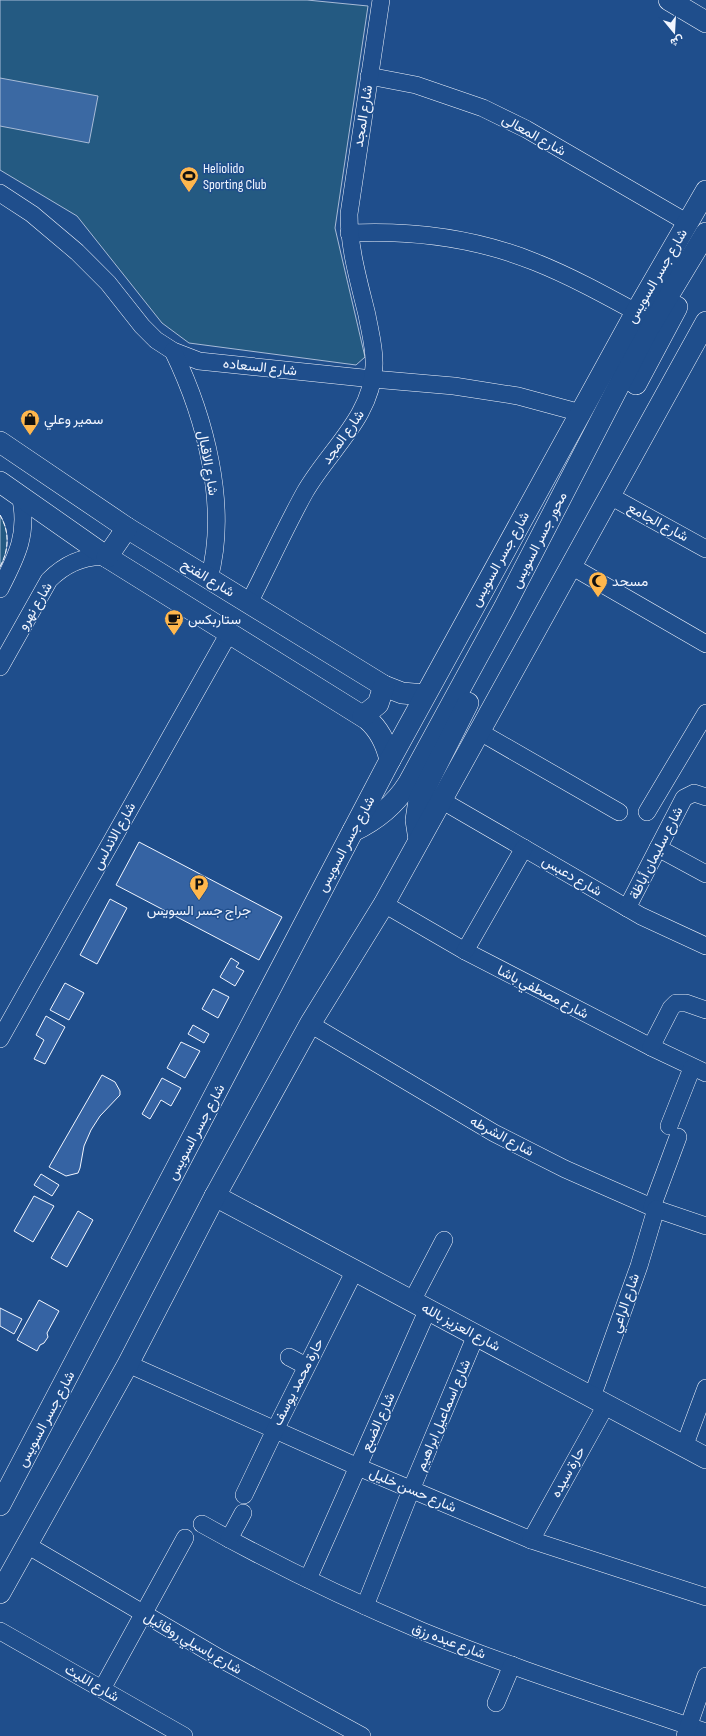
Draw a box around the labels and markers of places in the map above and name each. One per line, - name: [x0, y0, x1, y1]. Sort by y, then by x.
- place label: Heliolido Sporting Club: [203, 160, 267, 193]
- sports icon: Heliolido Sporting Club: [178, 165, 200, 193]
- shop icon: سمير وعلي: [19, 408, 41, 436]
- place label: سمير وعلي: [44, 411, 103, 431]
- mosque icon: مسحد: [587, 570, 609, 598]
- place label: مسحد: [612, 573, 648, 590]
- cafe icon: ستاربكس: [163, 608, 185, 636]
- place label: ستاربكس: [188, 611, 241, 628]
- parking icon: جراج جسر السويس: [188, 873, 210, 901]
- place label: جراج جسر السويس: [147, 902, 251, 921]

